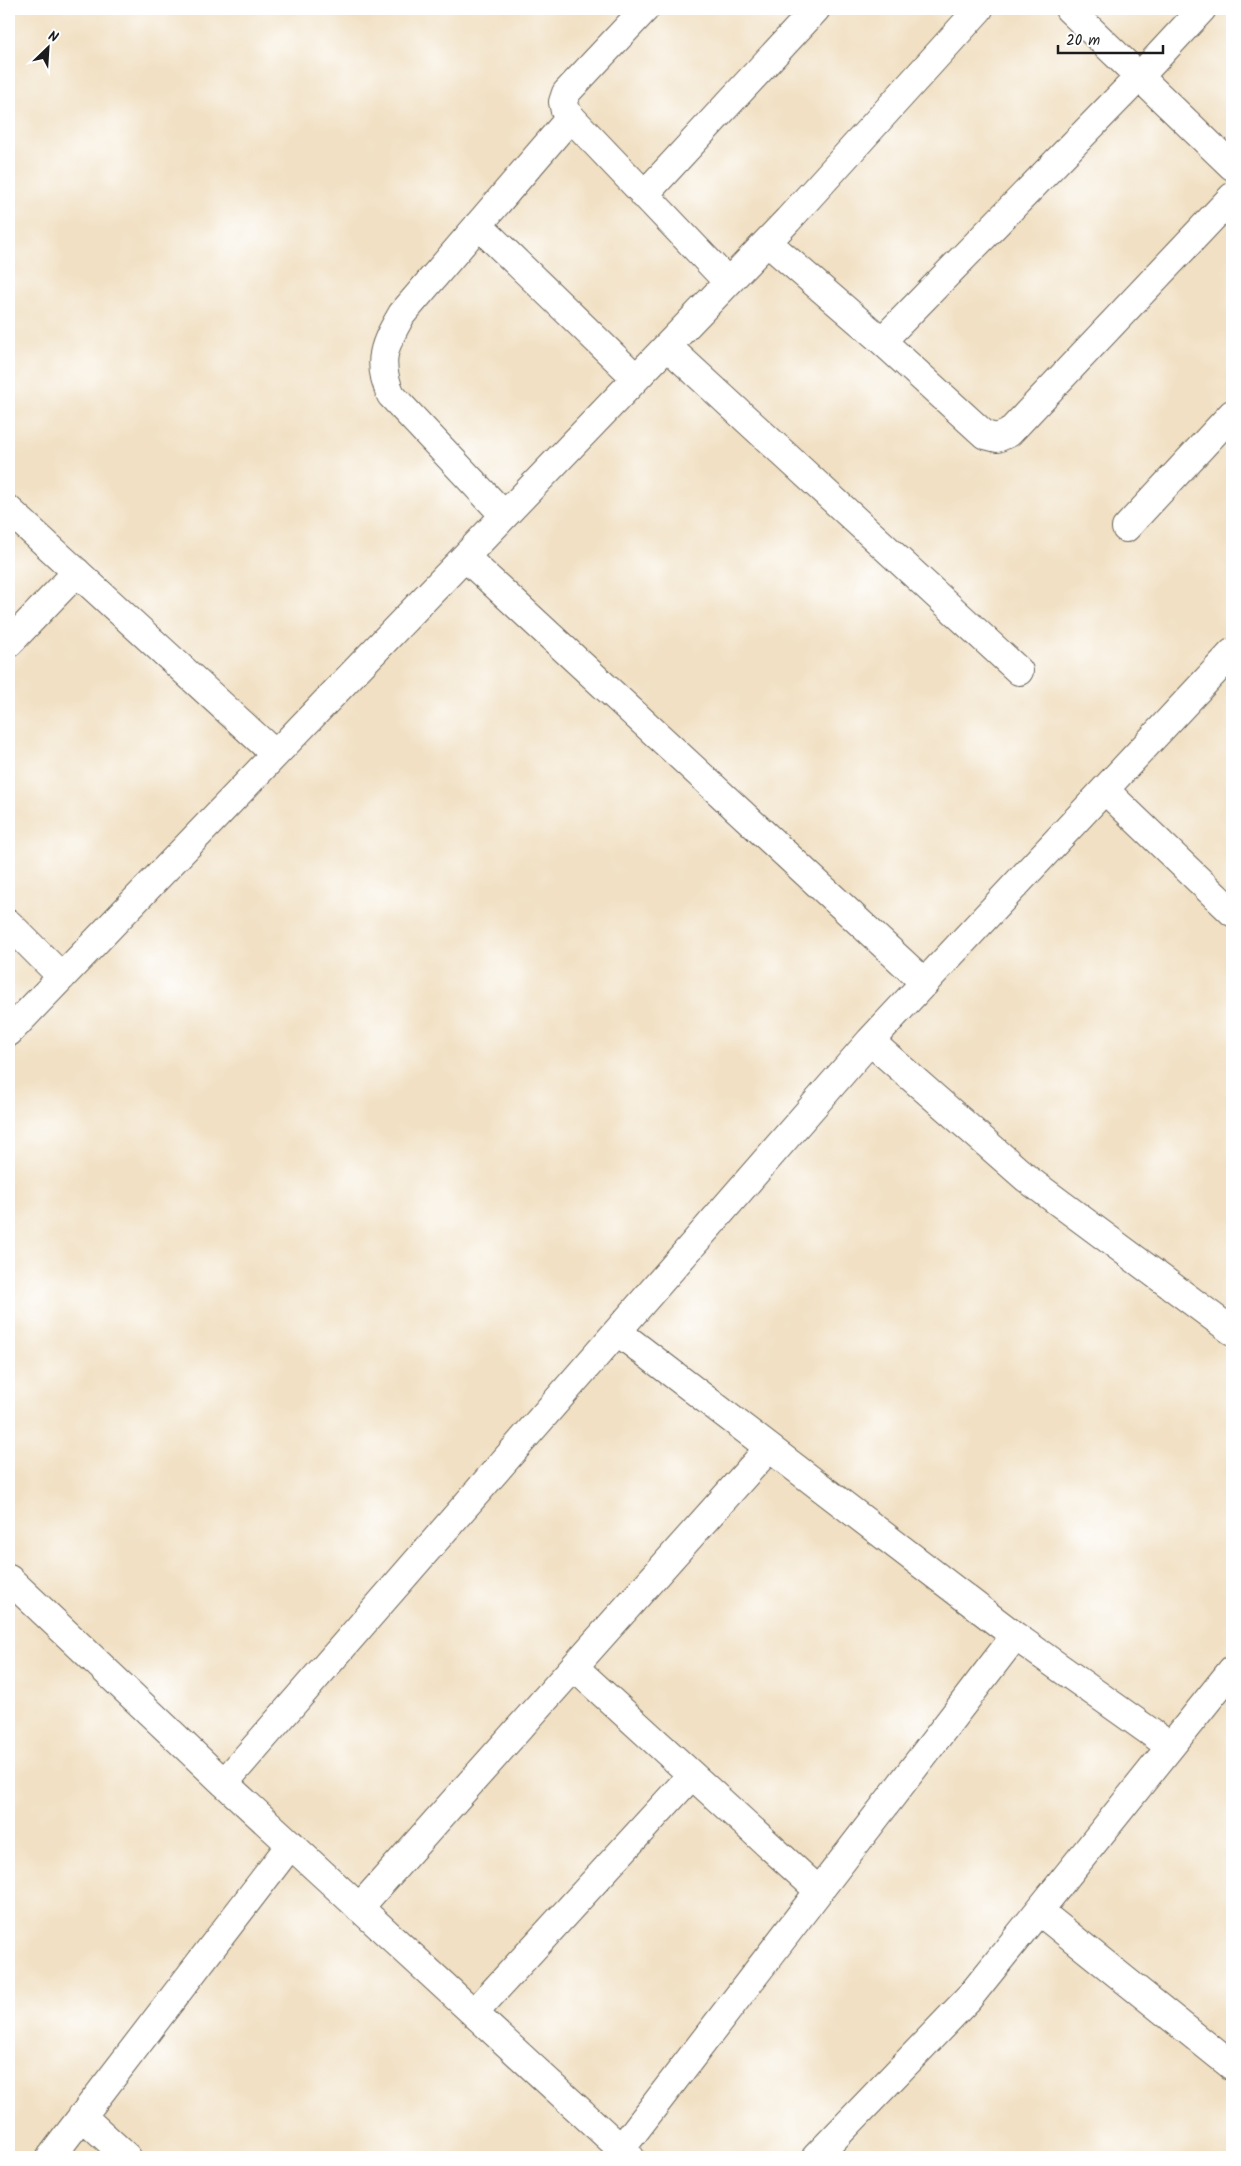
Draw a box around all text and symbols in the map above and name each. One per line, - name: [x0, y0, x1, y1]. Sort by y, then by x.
- north arrow: [22, 22, 72, 72]
- scale bar: [1058, 22, 1164, 54]
- text: N: [44, 25, 62, 49]
- text: 20 m: [1066, 29, 1100, 53]

